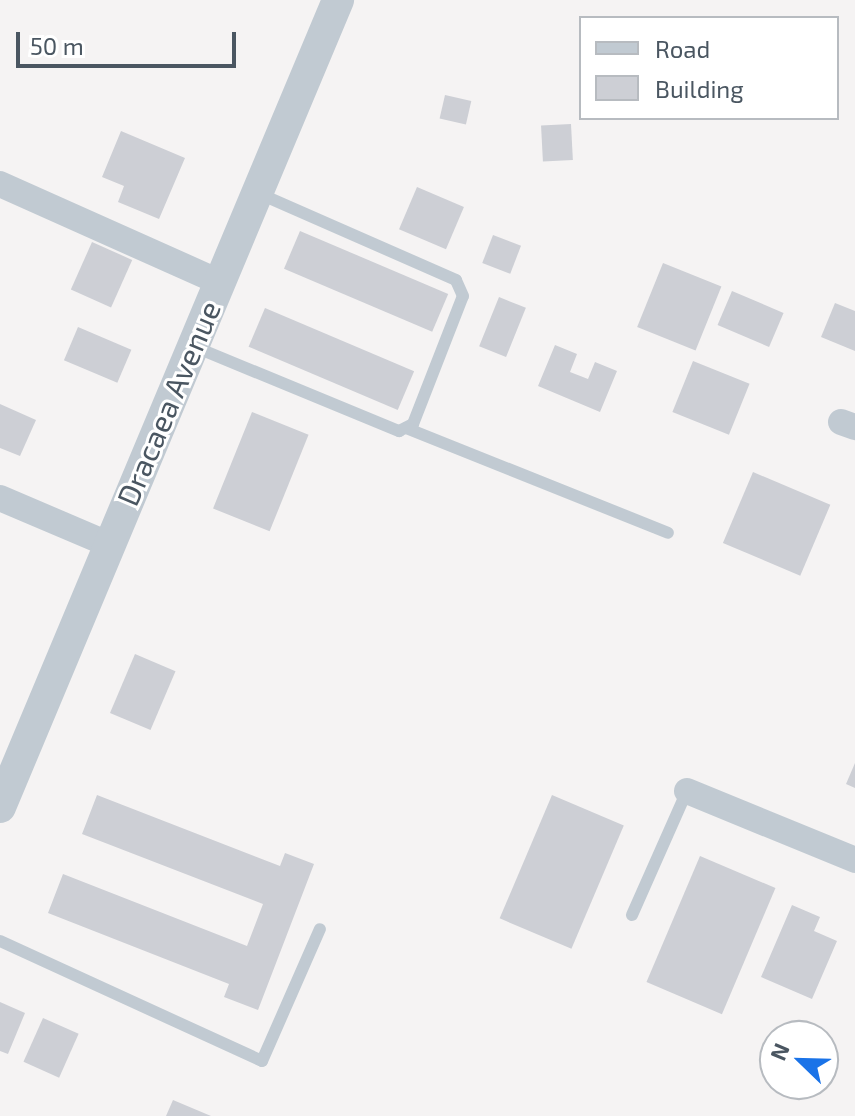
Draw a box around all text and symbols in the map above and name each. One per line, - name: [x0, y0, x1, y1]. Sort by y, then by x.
- scale bar: [20, 16, 240, 66]
- legend: [579, 16, 839, 120]
- text: 50 m: [30, 31, 84, 60]
- text: Road: [655, 34, 710, 63]
- text: Building: [655, 74, 744, 103]
- street label: Dracaea Avenue: [109, 295, 227, 511]
- north arrow: [759, 1020, 839, 1100]
- text: N: [764, 1039, 794, 1064]

